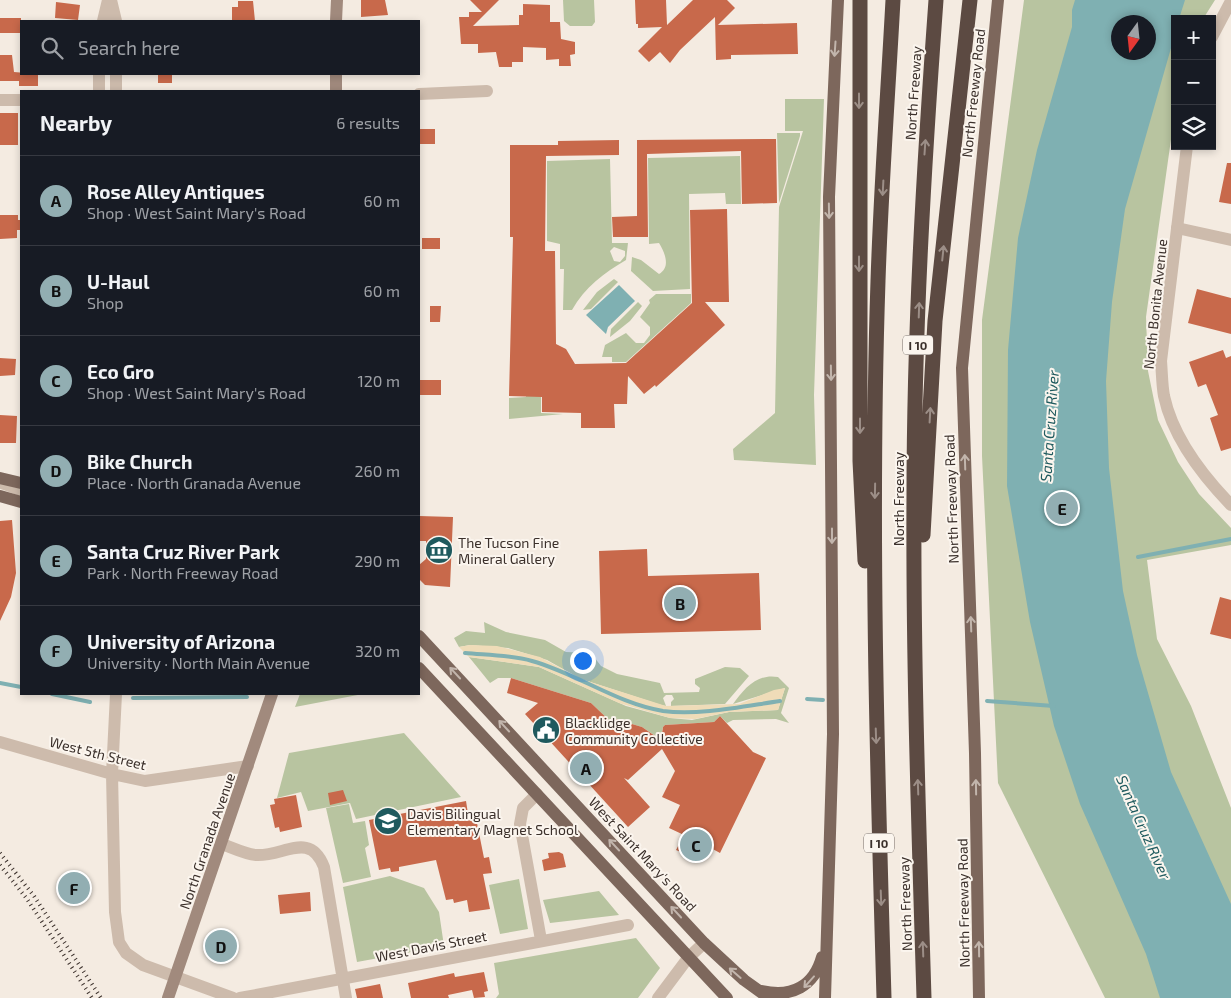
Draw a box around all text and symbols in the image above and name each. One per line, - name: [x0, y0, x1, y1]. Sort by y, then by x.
- north arrow: [1111, 15, 1156, 60]
- map controls: [1171, 15, 1216, 150]
- button: +: [1171, 15, 1216, 60]
- search box: [20, 20, 420, 75]
- street label: North Freeway Road: [958, 28, 988, 158]
- icon: search: [38, 34, 66, 62]
- text: Search here: [78, 36, 180, 59]
- one-way arrow: [830, 40, 839, 56]
- street label: North Freeway: [901, 45, 925, 141]
- button: −: [1171, 60, 1216, 105]
- one-way arrow: [854, 92, 864, 109]
- button: layers: [1171, 105, 1216, 150]
- text: Nearby: [40, 110, 112, 135]
- text: 6 results: [336, 113, 400, 132]
- one-way arrow: [921, 140, 930, 156]
- text: Rose Alley Antiques: [87, 180, 265, 203]
- one-way arrow: [879, 180, 888, 196]
- text: A: [51, 191, 61, 210]
- text: 60 m: [364, 191, 400, 210]
- one-way arrow: [824, 202, 834, 219]
- text: Shop · West Saint Mary's Road: [87, 203, 306, 222]
- street label: North Bonita Avenue: [1140, 238, 1170, 370]
- one-way arrow: [938, 245, 947, 261]
- one-way arrow: [854, 255, 864, 271]
- text: U-Haul: [87, 270, 149, 293]
- text: B: [51, 281, 61, 300]
- text: 60 m: [364, 281, 400, 300]
- text: Shop: [87, 293, 124, 312]
- one-way arrow: [914, 302, 923, 318]
- road number: I 10: [903, 336, 933, 354]
- text: Eco Gro: [87, 360, 154, 383]
- one-way arrow: [826, 365, 836, 381]
- water label: Santa Cruz River: [1036, 368, 1062, 483]
- text: C: [51, 371, 61, 390]
- text: 120 m: [357, 371, 400, 390]
- text: Shop · West Saint Mary's Road: [87, 383, 306, 402]
- one-way arrow: [925, 407, 934, 423]
- one-way arrow: [855, 418, 865, 434]
- street label: North Freeway Road: [940, 434, 962, 564]
- text: Bike Church: [87, 450, 192, 473]
- street label: North Freeway: [890, 451, 907, 546]
- one-way arrow: [960, 454, 970, 470]
- text: D: [51, 461, 61, 480]
- text: 260 m: [355, 461, 400, 480]
- text: Place · North Granada Avenue: [87, 473, 301, 492]
- one-way arrow: [870, 482, 880, 499]
- pin: E: [1046, 489, 1078, 527]
- one-way arrow: [827, 528, 837, 544]
- place label: The Tucson Fine Mineral Gallery: [458, 534, 559, 567]
- museum icon: The Tucson Fine Mineral Gallery: [424, 535, 454, 565]
- text: Santa Cruz River Park: [87, 540, 280, 563]
- text: E: [51, 551, 61, 570]
- text: 290 m: [355, 551, 400, 570]
- text: Park · North Freeway Road: [87, 563, 278, 582]
- pin: B: [664, 584, 696, 622]
- one-way arrow: [966, 617, 976, 633]
- text: University of Arizona: [87, 630, 275, 653]
- text: F: [52, 641, 60, 660]
- text: 320 m: [355, 641, 400, 660]
- your location: [570, 648, 596, 674]
- text: University · North Main Avenue: [87, 653, 310, 672]
- one-way arrow: [449, 667, 461, 679]
- place label: Blacklidge Community Collective: [565, 714, 703, 747]
- public building icon: Blacklidge Community Collective: [531, 715, 561, 745]
- one-way arrow: [498, 720, 510, 733]
- one-way arrow: [872, 728, 881, 744]
- street label: West 5th Street: [48, 733, 148, 773]
- pin: A: [570, 749, 602, 787]
- street label: North Granada Avenue: [176, 770, 238, 912]
- water label: Santa Cruz River: [1113, 772, 1175, 883]
- one-way arrow: [913, 779, 923, 796]
- one-way arrow: [971, 779, 981, 796]
- street label: West Saint Mary's Road: [586, 793, 700, 915]
- place label: Davis Bilingual Elementary Magnet School: [407, 805, 579, 838]
- school or university icon: Davis Bilingual Elementary Magnet School: [373, 806, 403, 836]
- pin: C: [680, 826, 712, 864]
- road number: I 10: [864, 834, 894, 852]
- street label: North Freeway Road: [953, 838, 973, 968]
- one-way arrow: [608, 839, 620, 852]
- street label: North Freeway: [895, 856, 915, 951]
- pin: F: [58, 869, 90, 907]
- one-way arrow: [876, 890, 886, 906]
- one-way arrow: [670, 906, 682, 918]
- pin: D: [205, 927, 237, 965]
- street label: West Davis Street: [374, 927, 488, 965]
- one-way arrow: [918, 942, 927, 958]
- one-way arrow: [974, 942, 984, 958]
- one-way arrow: [729, 967, 742, 978]
- one-way arrow: [803, 976, 815, 989]

